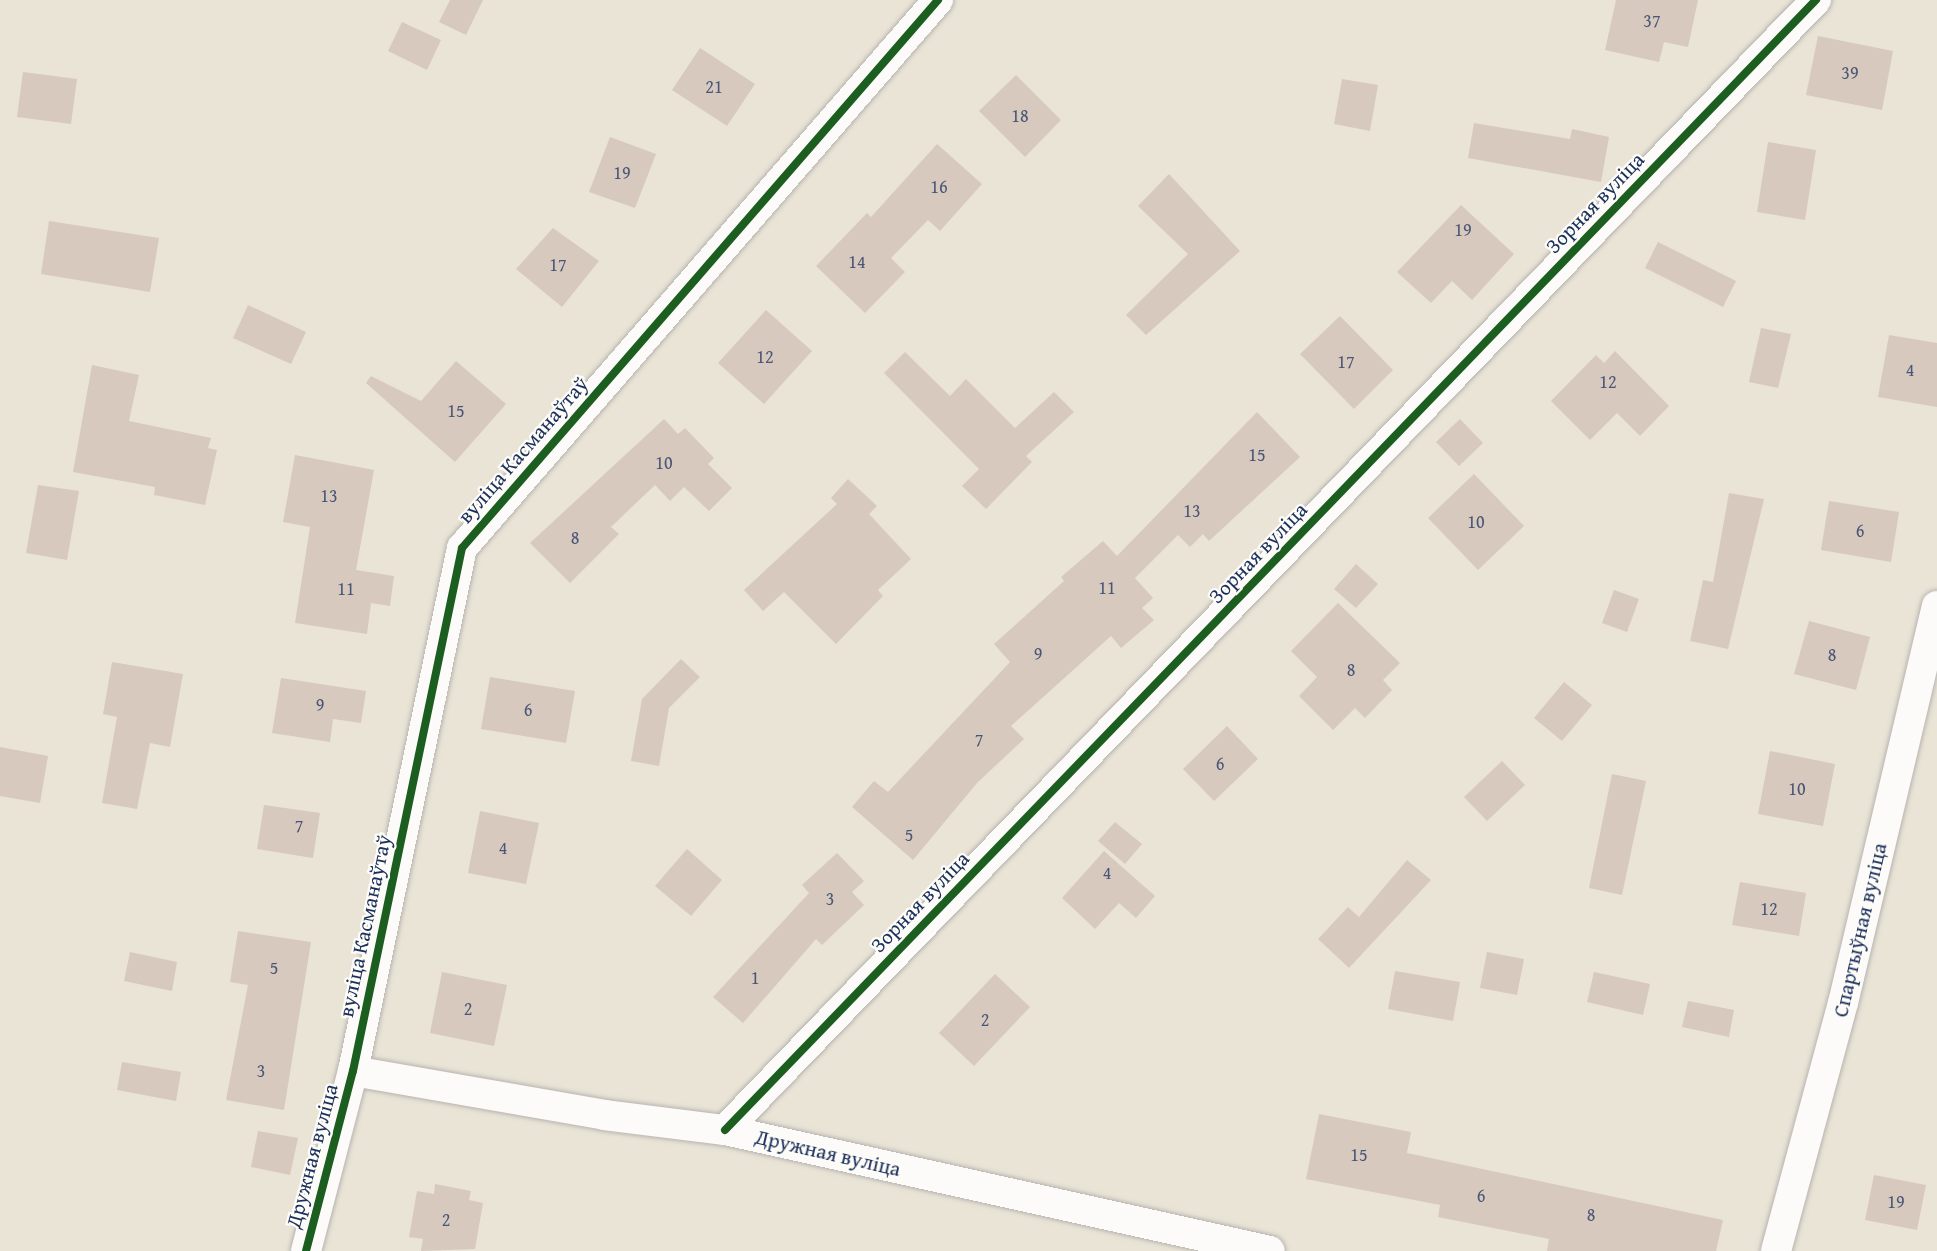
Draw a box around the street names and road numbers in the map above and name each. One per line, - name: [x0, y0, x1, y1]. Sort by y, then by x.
- street label: Зорная вуліца: [1541, 147, 1649, 259]
- street label: вуліца Касманаўтаў: [453, 372, 593, 528]
- street label: Зорная вуліца: [1204, 497, 1312, 609]
- street label: вуліца Касманаўтаў: [333, 832, 397, 1020]
- street label: Спартыўная вуліца: [1828, 840, 1892, 1020]
- street label: Зорная вуліца: [866, 846, 974, 958]
- street label: Дружная вуліца: [281, 1081, 343, 1231]
- street label: Дружная вуліца: [753, 1124, 903, 1182]

